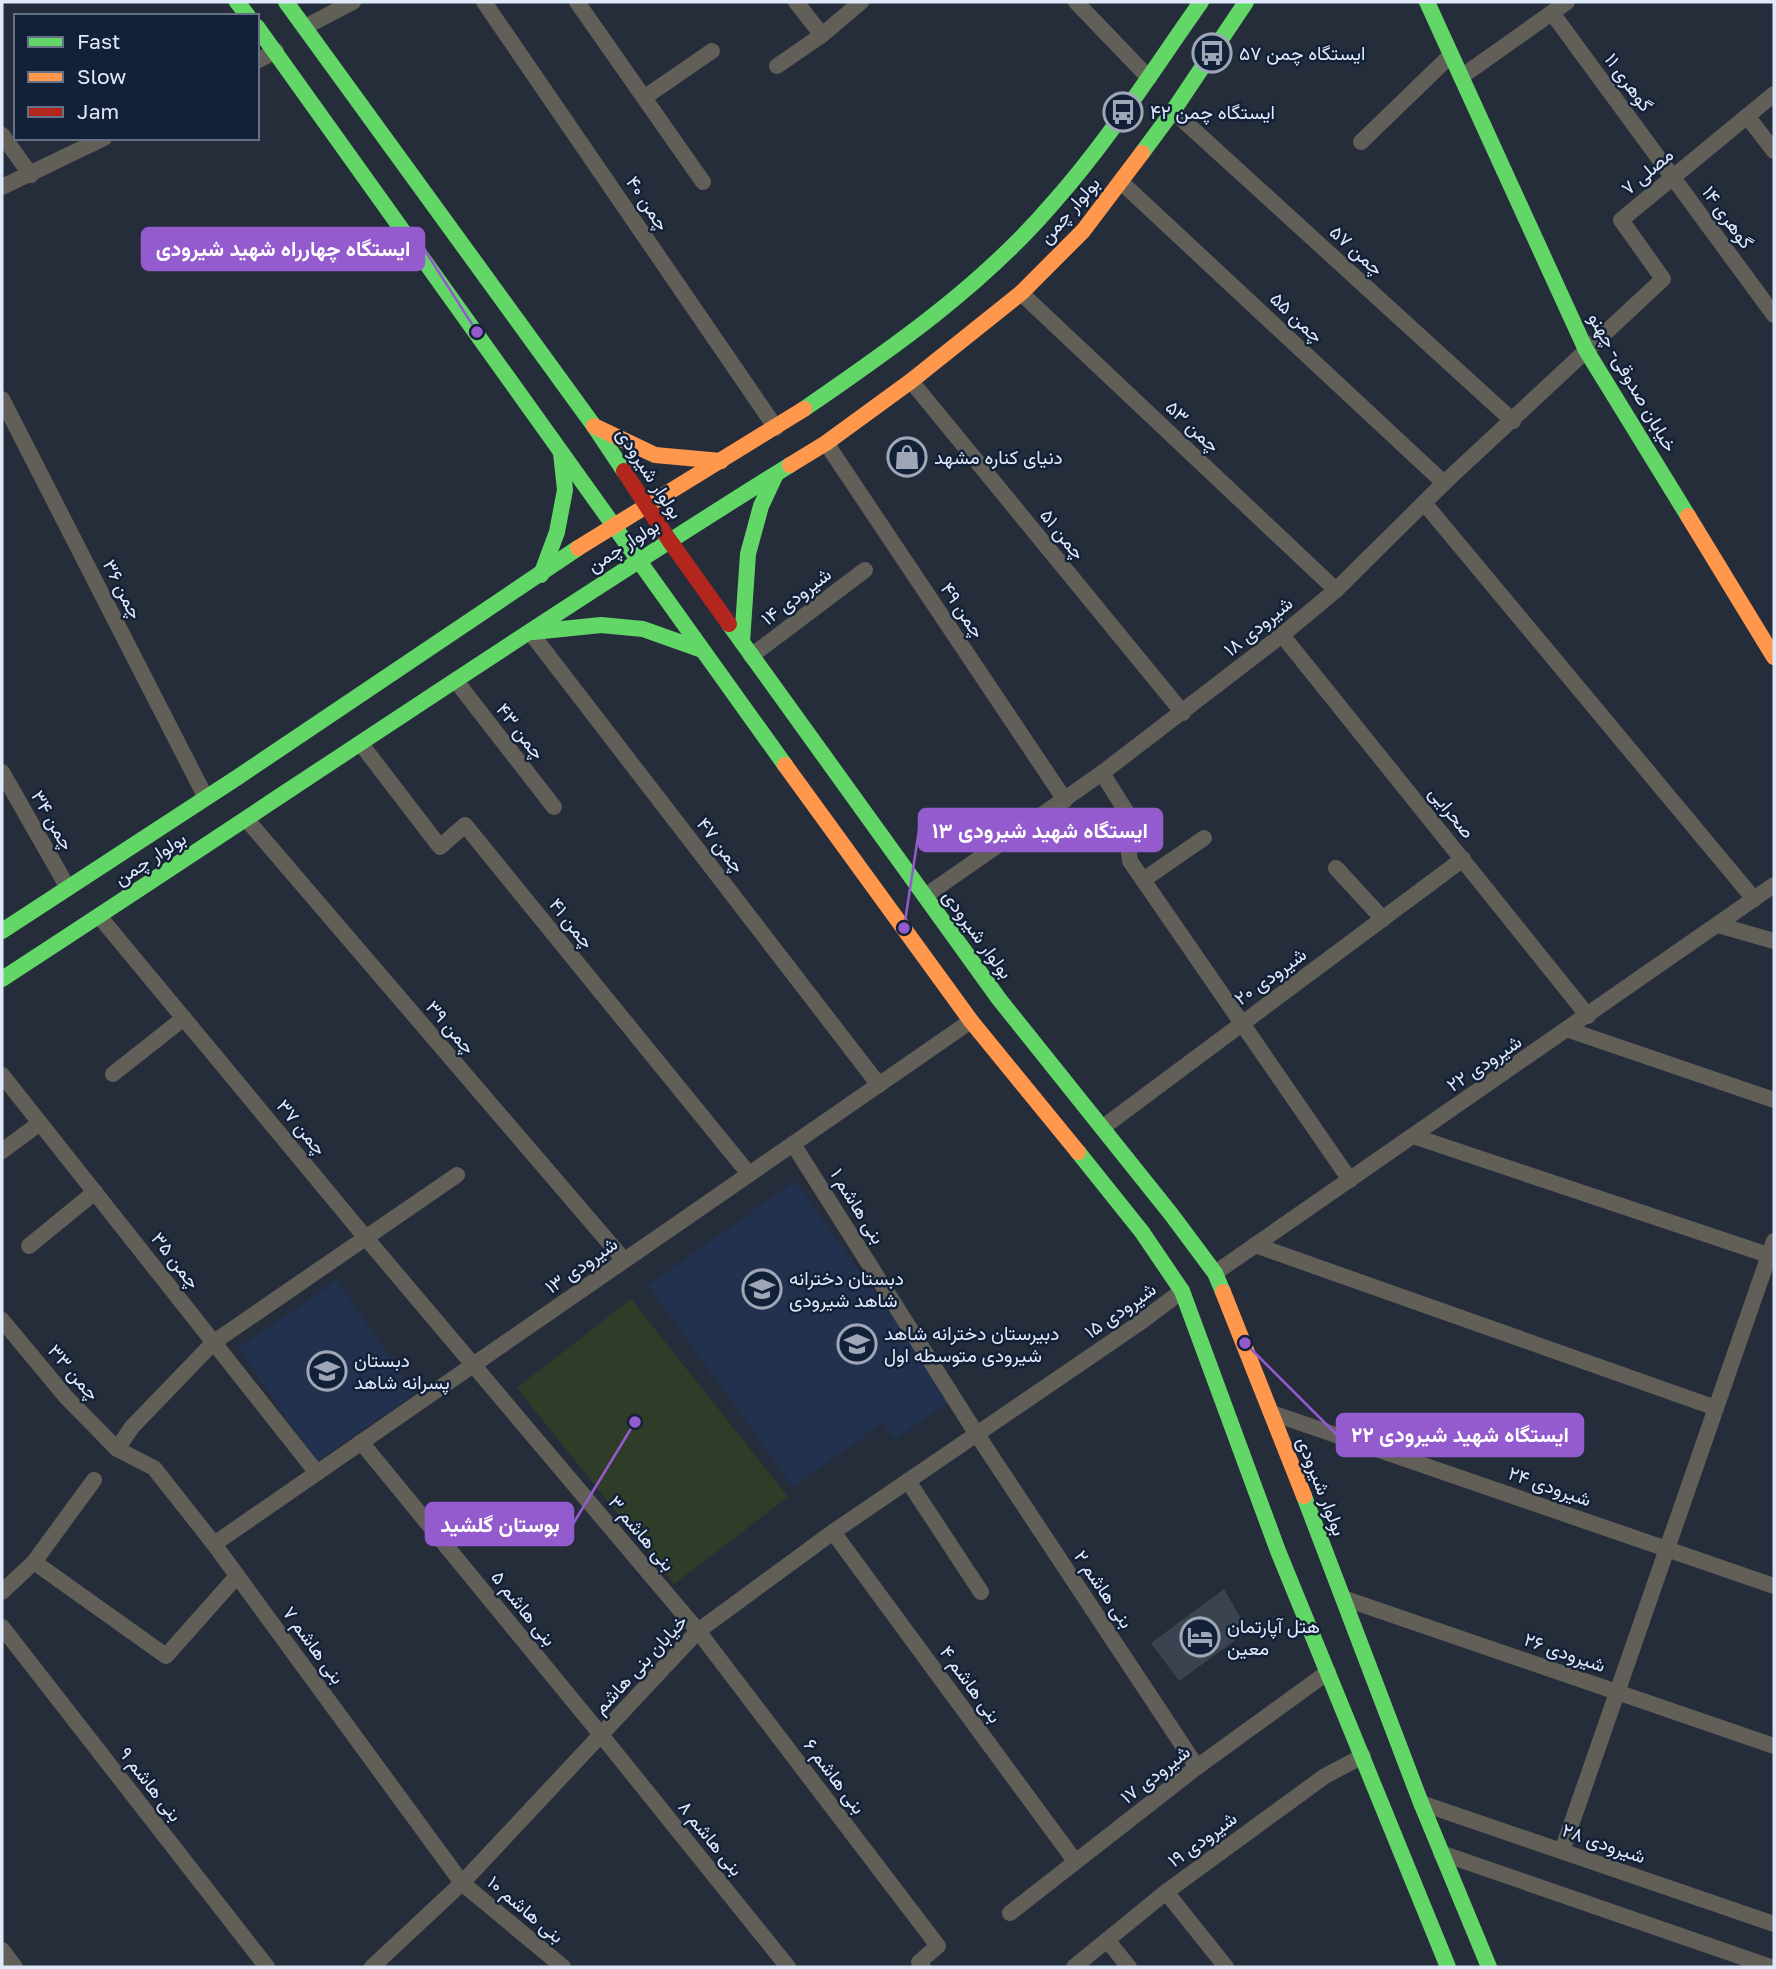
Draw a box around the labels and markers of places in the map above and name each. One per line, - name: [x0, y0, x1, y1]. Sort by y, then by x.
- bus stop icon: ایستگاه چمن ۵۷: [1191, 32, 1233, 74]
- place label: ایستگاه چمن ۵۷: [1239, 41, 1365, 67]
- bus stop icon: ایستگاه چمن ۴۲: [1102, 91, 1144, 133]
- place label: ایستگاه چمن ۴۲: [1150, 100, 1275, 126]
- callout: ایستگاه چهارراه شهید شیرودی: [142, 228, 424, 270]
- shop icon: دنیای کناره مشهد: [886, 436, 928, 478]
- place label: دنیای کناره مشهد: [934, 445, 1063, 469]
- callout: ایستگاه شهید شیرودی ۱۳: [919, 809, 1162, 851]
- place label: دبستان دخترانه شاهد شیرودی: [789, 1266, 904, 1312]
- school or university icon: دبستان دخترانه شاهد شیرودی: [741, 1268, 783, 1310]
- place label: دبیرستان دخترانه شاهد شیرودی متوسطه اول: [884, 1321, 1059, 1367]
- school or university icon: دبیرستان دخترانه شاهد شیرودی متوسطه اول: [836, 1323, 878, 1365]
- place label: دبستان پسرانه شاهد: [354, 1348, 450, 1396]
- school or university icon: دبستان پسرانه شاهد: [306, 1350, 348, 1392]
- callout: ایستگاه شهید شیرودی ۲۲: [1337, 1414, 1583, 1456]
- callout: بوستان گلشید: [426, 1503, 573, 1545]
- place label: هتل آپارتمان معین: [1227, 1614, 1320, 1660]
- hotel icon: هتل آپارتمان معین: [1179, 1616, 1221, 1658]

